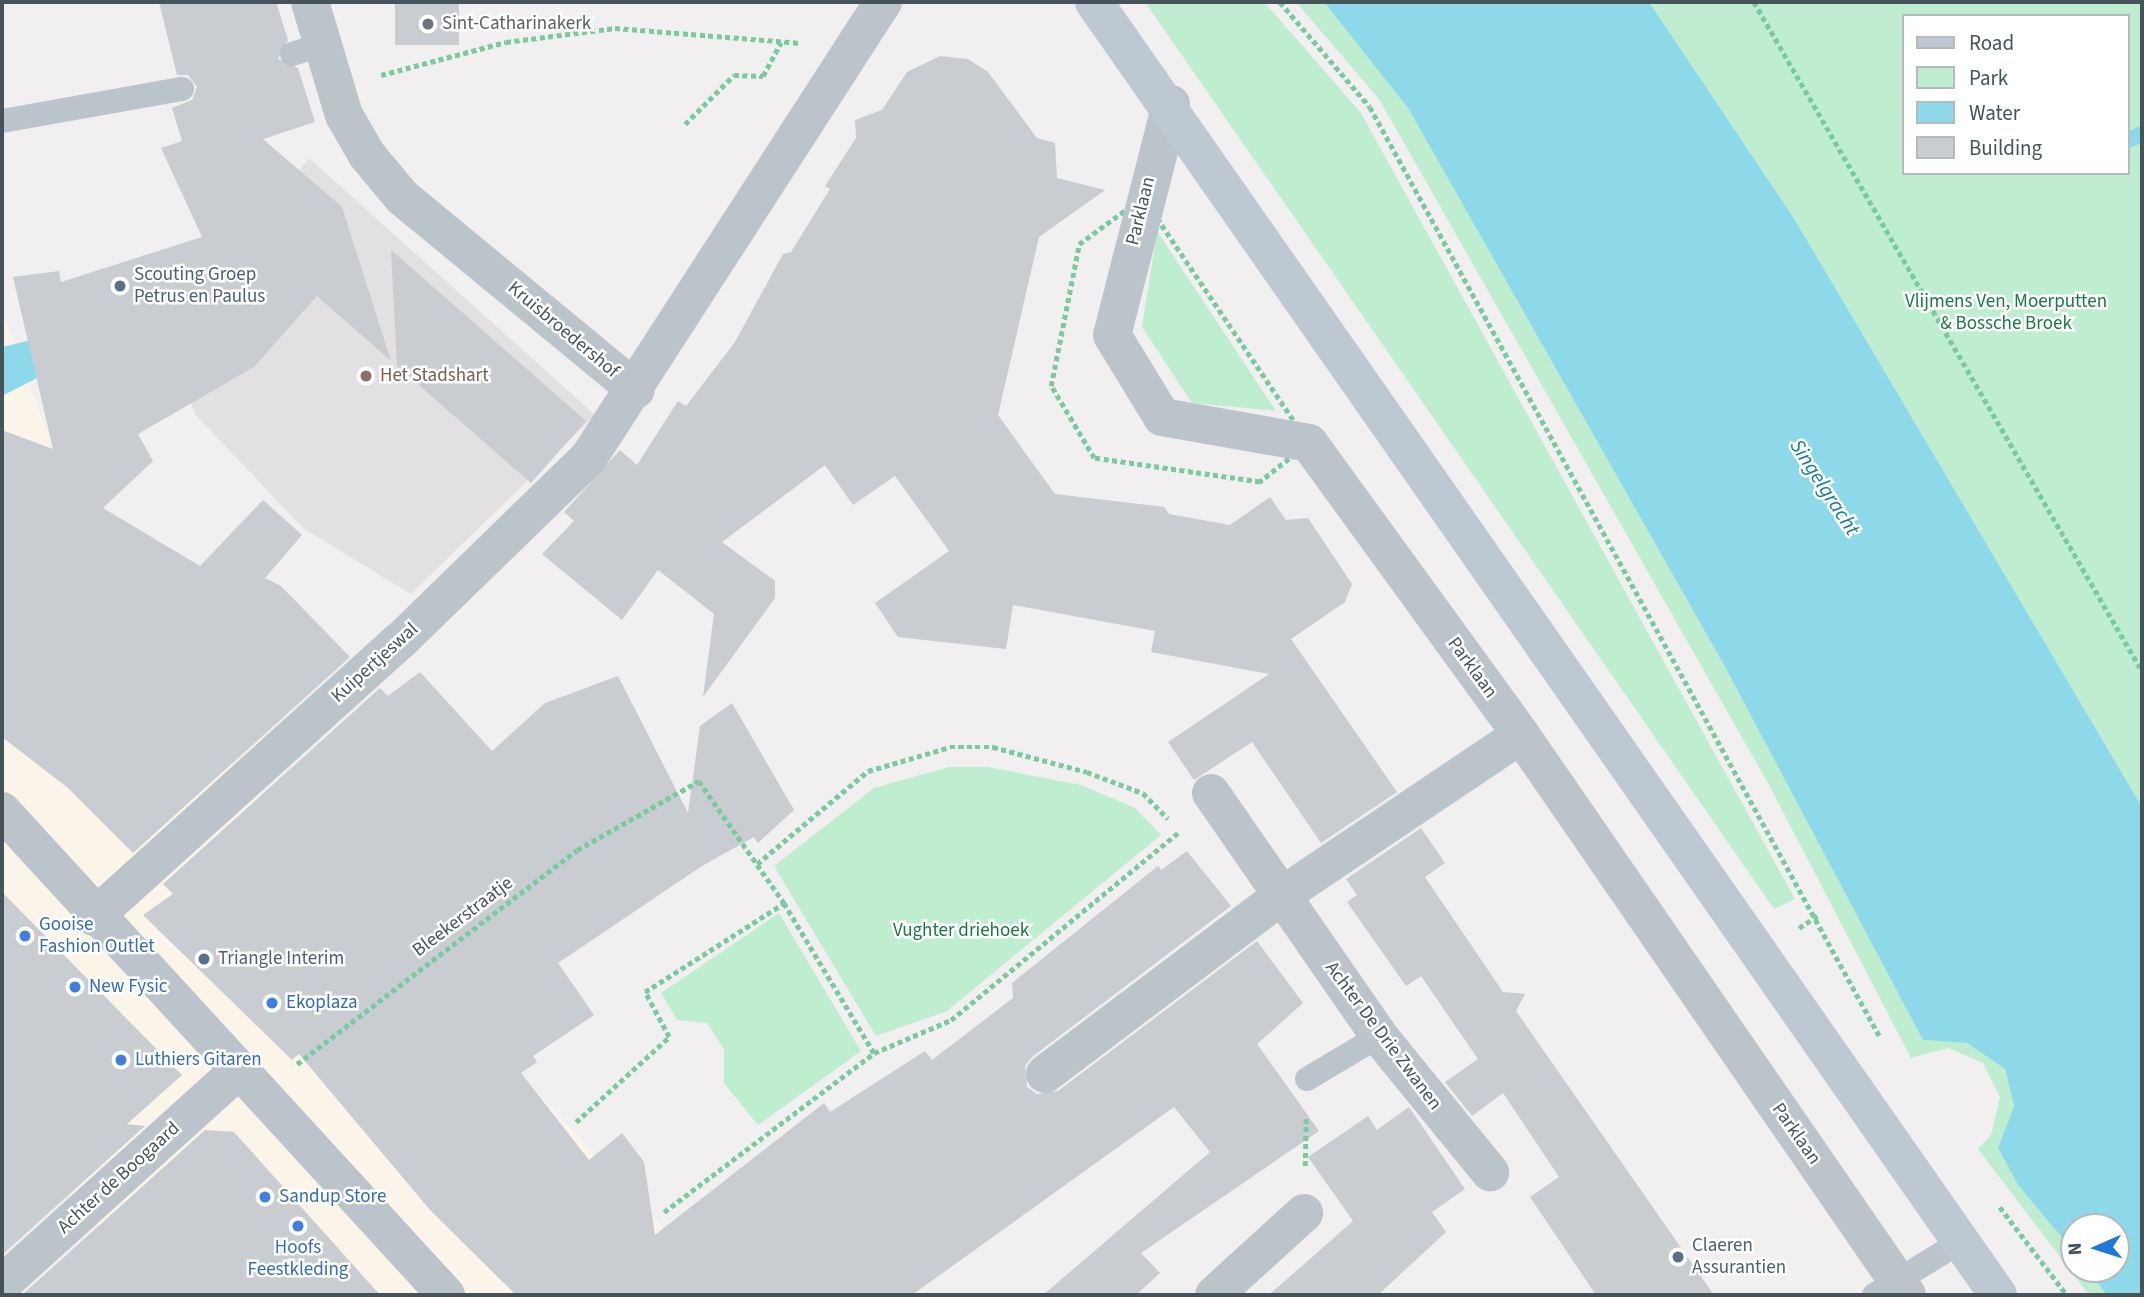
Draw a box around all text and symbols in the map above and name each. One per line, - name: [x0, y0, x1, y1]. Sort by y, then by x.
- place label: Sint-Catharinakerk: [442, 13, 591, 35]
- legend: [1902, 14, 2130, 175]
- marker: Sint-Catharinakerk: [420, 16, 436, 32]
- text: Road: [1969, 28, 2014, 58]
- text: Park: [1969, 63, 2008, 93]
- text: Water: [1969, 98, 2020, 128]
- text: Building: [1969, 133, 2042, 163]
- street label: Parklaan: [1121, 174, 1161, 248]
- place label: Scouting Groep Petrus en Paulus: [134, 264, 265, 308]
- street label: Kruisbroedershof: [503, 277, 623, 383]
- marker: Scouting Groep Petrus en Paulus: [112, 278, 128, 294]
- park label: Vlijmens Ven, Moerputten & Bossche Broek: [1905, 291, 2107, 335]
- place label: Het Stadshart: [380, 365, 489, 387]
- marker: Het Stadshart: [358, 368, 374, 384]
- water label: Singelgracht: [1785, 434, 1865, 540]
- street label: Kuipertjeswal: [327, 618, 423, 708]
- street label: Parklaan: [1442, 633, 1502, 703]
- street label: Bleekerstraatje: [408, 872, 518, 962]
- place label: Gooise Fashion Outlet: [39, 914, 155, 958]
- park label: Vughter driehoek: [893, 920, 1029, 942]
- marker: Gooise Fashion Outlet: [17, 928, 33, 944]
- place label: Triangle Interim: [218, 948, 344, 970]
- marker: Triangle Interim: [196, 951, 212, 967]
- street label: Achter De Drie Zwanen: [1320, 957, 1446, 1115]
- place label: New Fysic: [89, 976, 168, 998]
- marker: New Fysic: [67, 979, 83, 995]
- place label: Ekoplaza: [286, 992, 358, 1014]
- marker: Ekoplaza: [264, 995, 280, 1011]
- place label: Luthiers Gitaren: [135, 1049, 262, 1071]
- marker: Luthiers Gitaren: [113, 1052, 129, 1068]
- street label: Parklaan: [1767, 1099, 1825, 1169]
- street label: Achter de Boogaard: [53, 1117, 185, 1239]
- place label: Sandup Store: [279, 1186, 386, 1208]
- marker: Sandup Store: [257, 1189, 273, 1205]
- north arrow: [2060, 1213, 2130, 1283]
- marker: Hoofs Feestkleding: [290, 1218, 306, 1234]
- place label: Claeren Assurantien: [1692, 1235, 1786, 1279]
- place label: Hoofs Feestkleding: [248, 1237, 348, 1281]
- text: N: [2062, 1242, 2089, 1256]
- marker: Claeren Assurantien: [1670, 1249, 1686, 1265]

